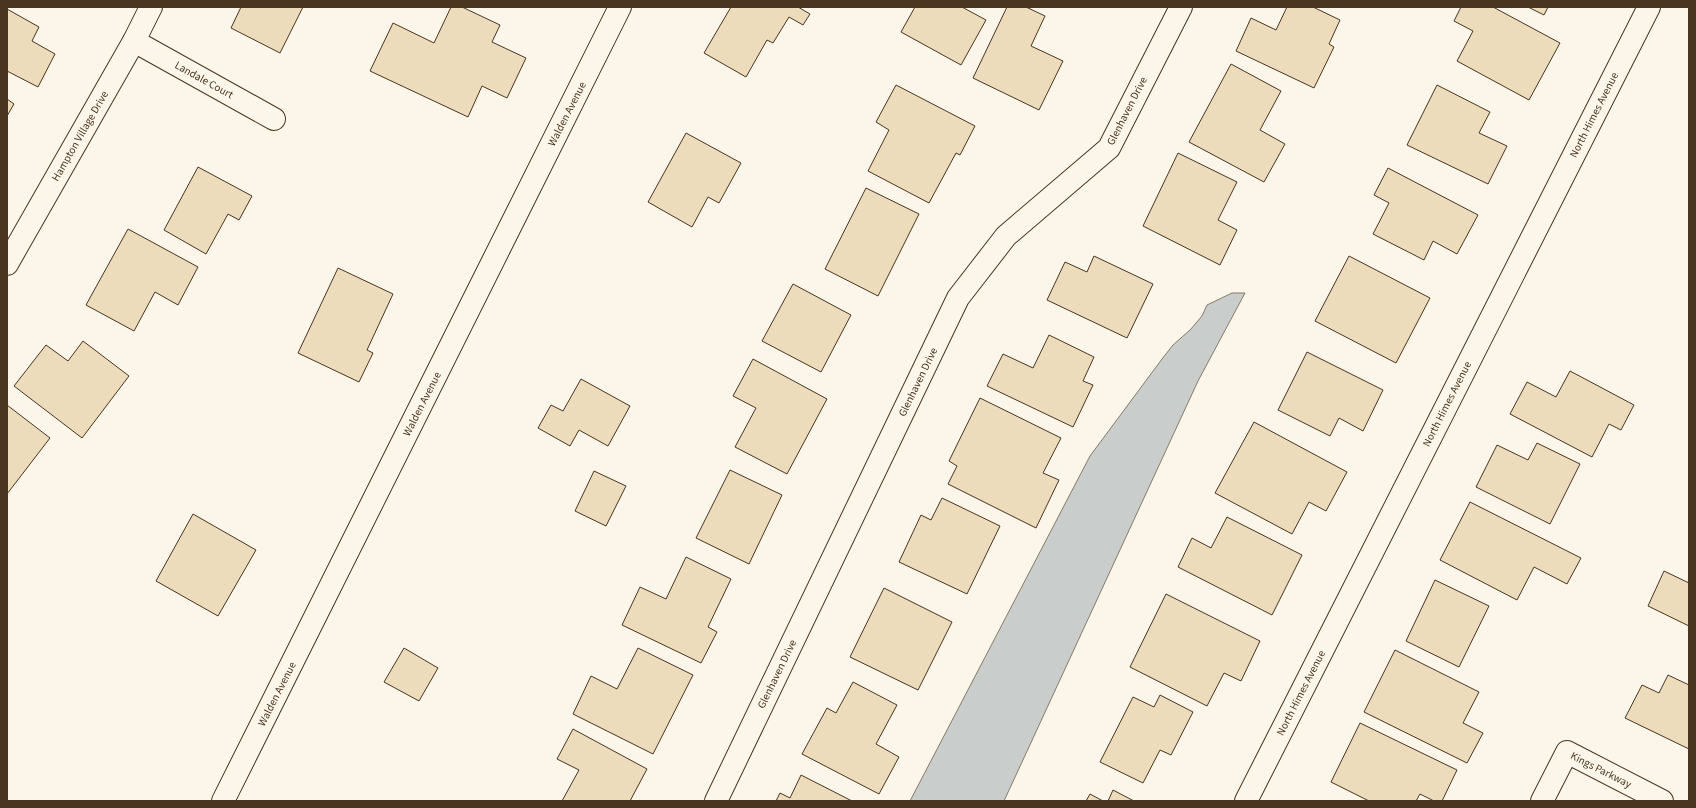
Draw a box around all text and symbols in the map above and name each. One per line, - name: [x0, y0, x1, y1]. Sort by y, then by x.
- street label: Landale Court: [172, 58, 236, 102]
- street label: North Himes Avenue: [1566, 69, 1622, 160]
- street label: Glenhaven Drive: [1103, 74, 1151, 148]
- street label: Walden Avenue: [544, 79, 590, 149]
- street label: Hampton Village Drive: [48, 88, 112, 184]
- street label: Glenhaven Drive: [895, 344, 941, 419]
- street label: North Himes Avenue: [1419, 358, 1475, 449]
- street label: Walden Avenue: [399, 369, 445, 439]
- street label: Glenhaven Drive: [754, 636, 800, 711]
- street label: North Himes Avenue: [1273, 647, 1329, 738]
- street label: Walden Avenue: [254, 659, 300, 729]
- street label: Kings Parkway: [1568, 748, 1634, 792]

